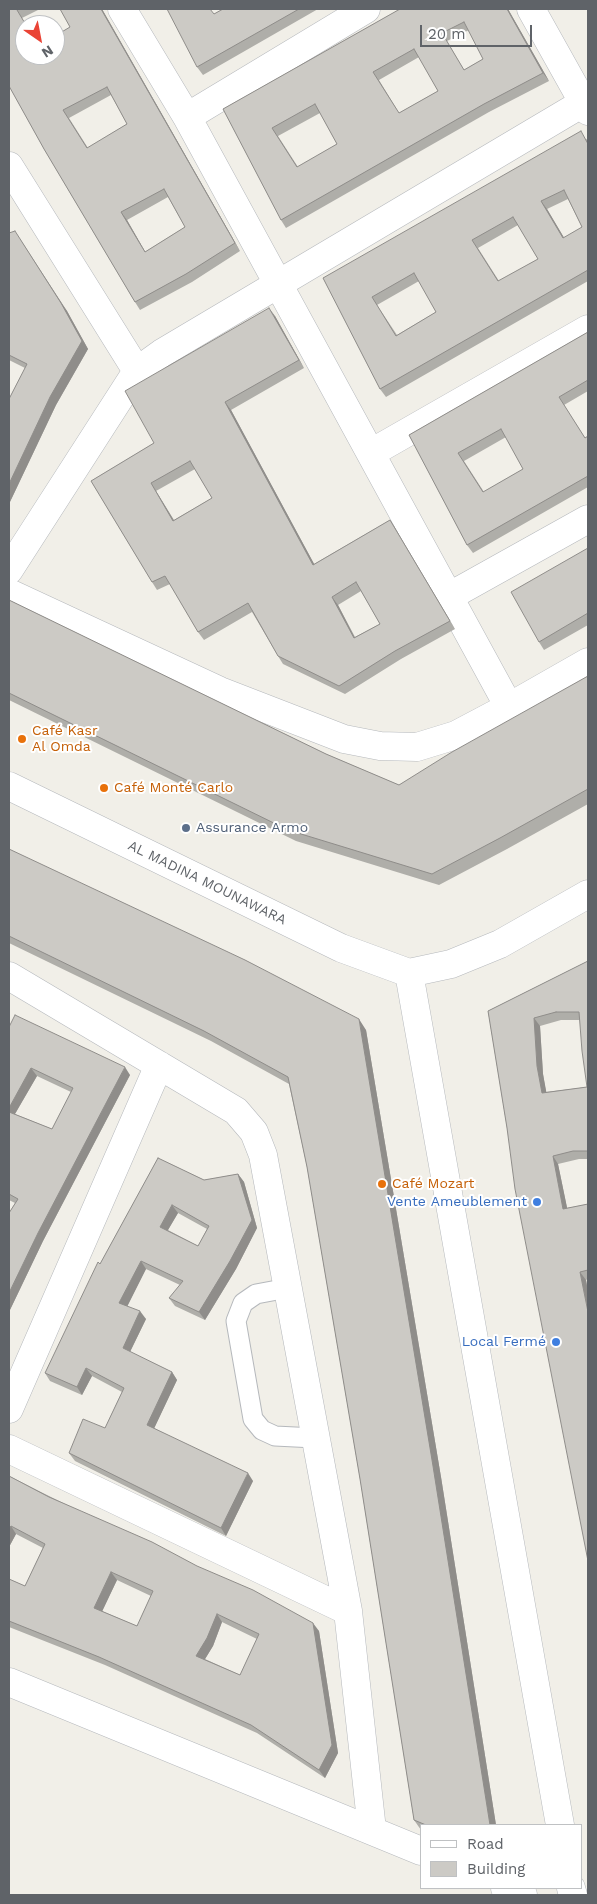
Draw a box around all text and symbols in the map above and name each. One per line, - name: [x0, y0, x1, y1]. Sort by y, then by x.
- north arrow: [15, 15, 65, 65]
- scale bar: [422, 15, 534, 47]
- text: 20 m: [428, 25, 466, 43]
- text: N: [39, 42, 56, 61]
- place label: Café Kasr Al Omda: [32, 723, 98, 756]
- marker: Café Kasr Al Omda: [16, 733, 28, 745]
- place label: Café Monté Carlo: [114, 780, 233, 796]
- marker: Café Monté Carlo: [98, 782, 110, 794]
- place label: Assurance Armo: [196, 820, 308, 836]
- marker: Assurance Armo: [180, 822, 192, 834]
- street label: AL MADINA MOUNAWARA: [125, 837, 289, 929]
- place label: Café Mozart: [392, 1176, 474, 1192]
- marker: Café Mozart: [376, 1178, 388, 1190]
- place label: Vente Ameublement: [387, 1194, 527, 1210]
- marker: Vente Ameublement: [531, 1196, 543, 1208]
- place label: Local Fermé: [462, 1334, 546, 1350]
- marker: Local Fermé: [550, 1336, 562, 1348]
- legend: [420, 1824, 582, 1889]
- text: Road: [467, 1835, 504, 1853]
- text: Building: [467, 1860, 525, 1878]

